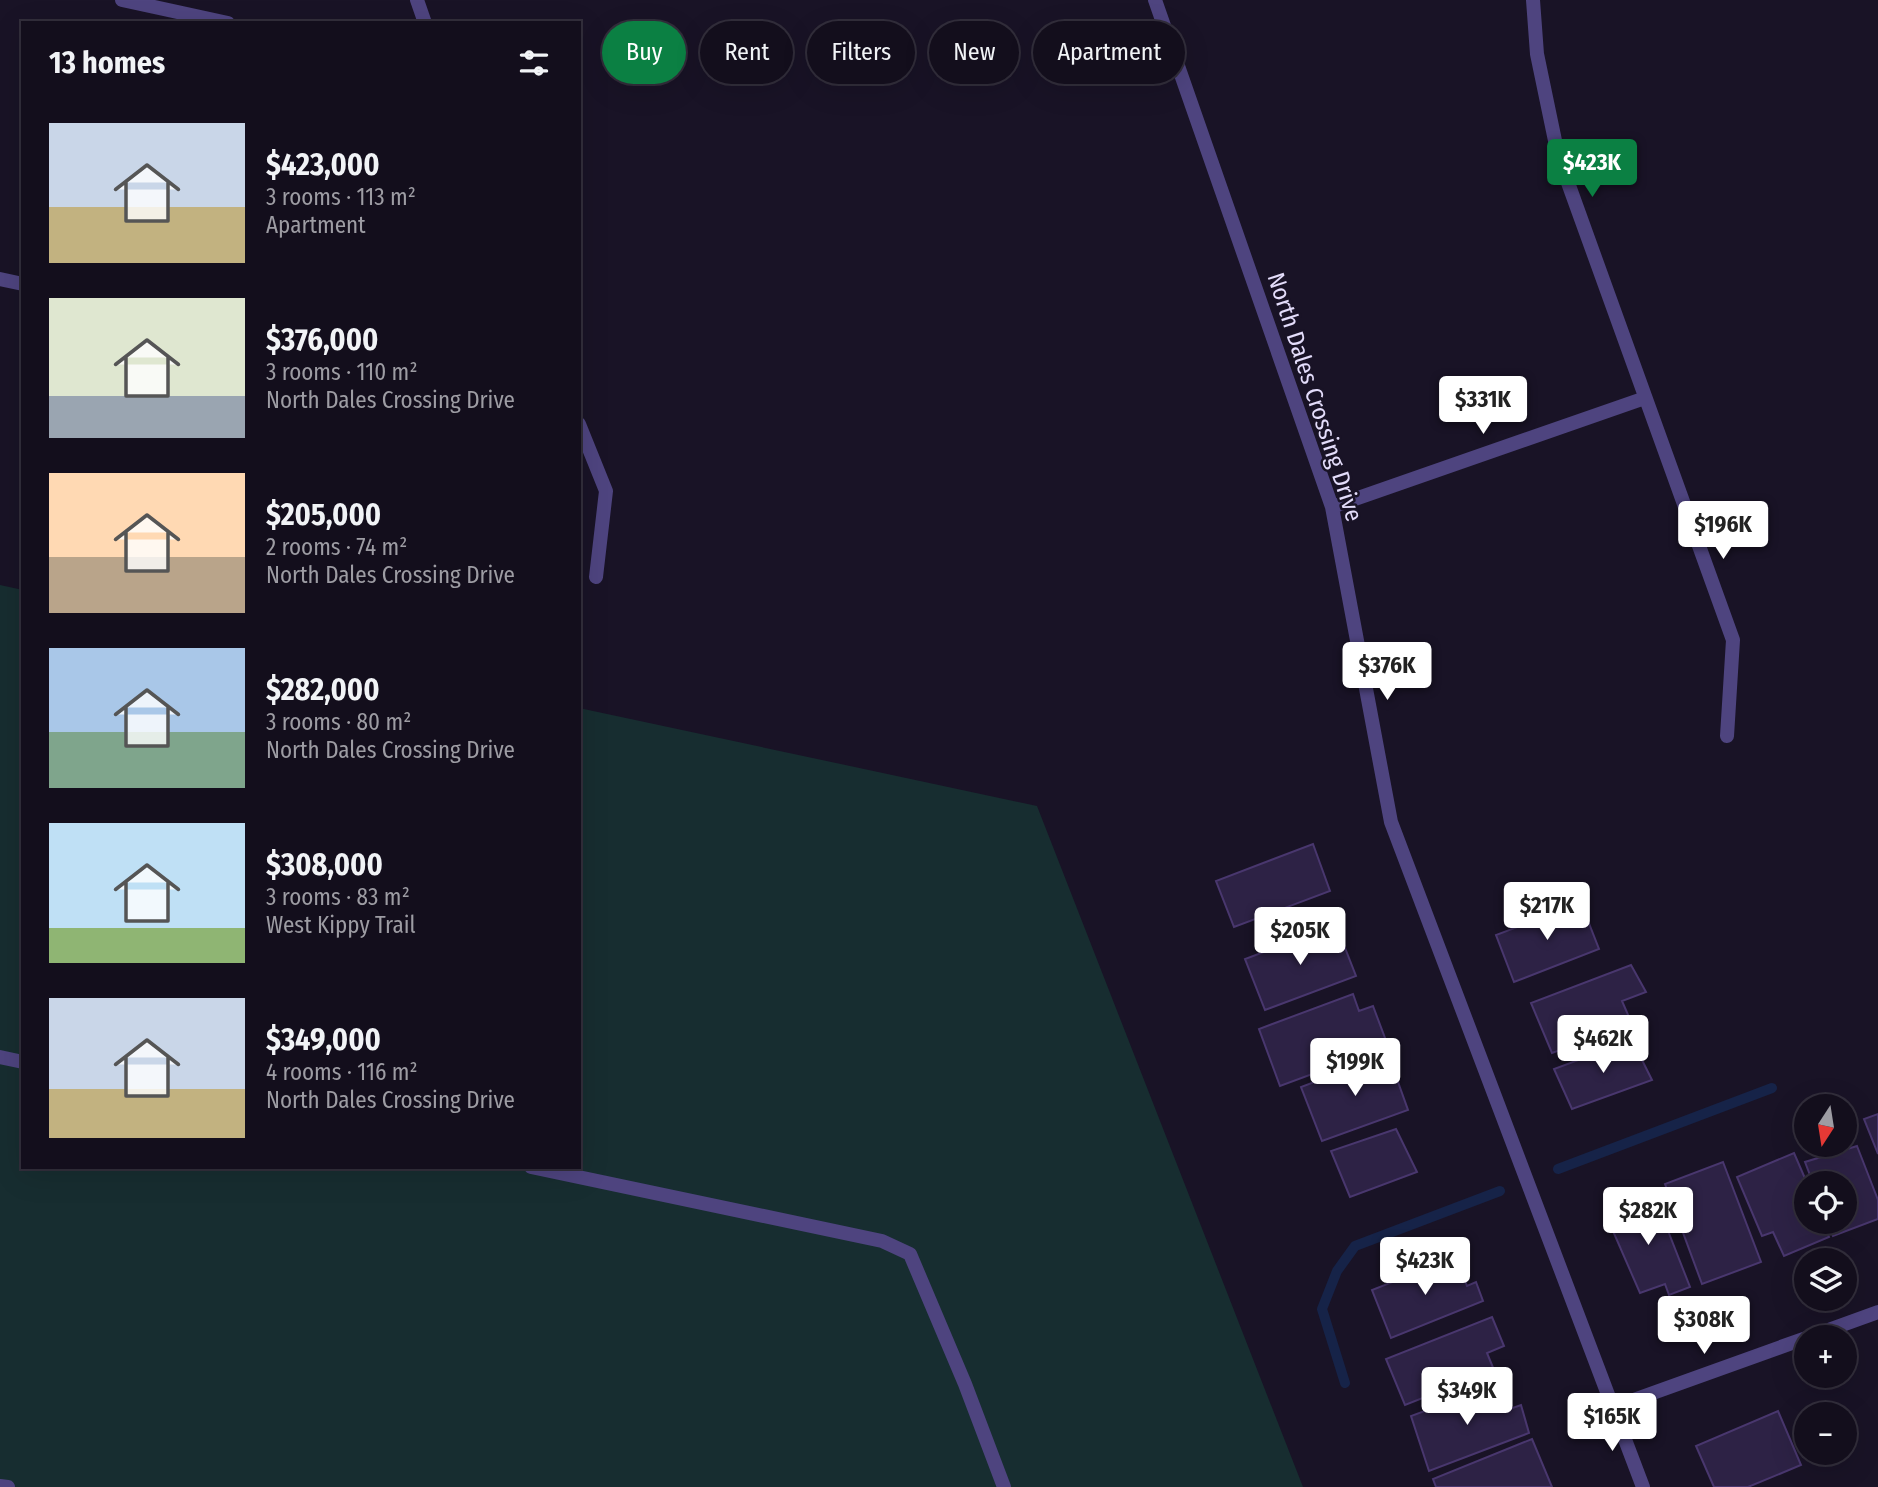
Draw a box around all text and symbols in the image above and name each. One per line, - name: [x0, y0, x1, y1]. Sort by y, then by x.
- chip: Buy: [602, 21, 686, 84]
- chip: Rent: [700, 21, 793, 84]
- chip: Filters: [807, 21, 915, 84]
- chip: New: [929, 21, 1019, 84]
- chip: Apartment: [1033, 21, 1185, 84]
- icon: filters: [515, 44, 553, 82]
- text: 13 homes: [49, 45, 165, 81]
- pin: $423K: [1543, 140, 1641, 199]
- text: $423,000: [266, 147, 380, 183]
- text: $423K: [1563, 148, 1621, 176]
- icon: home: [105, 151, 189, 235]
- text: 3 rooms · 113 m²: [266, 183, 416, 211]
- text: Apartment: [266, 211, 366, 239]
- street label: North Dales Crossing Drive: [1262, 269, 1368, 525]
- text: $376,000: [266, 322, 378, 358]
- icon: home: [105, 326, 189, 410]
- text: 3 rooms · 110 m²: [266, 358, 417, 386]
- pin: $331K: [1434, 376, 1532, 436]
- text: $331K: [1455, 385, 1511, 413]
- text: North Dales Crossing Drive: [266, 386, 515, 414]
- text: $205,000: [266, 497, 381, 533]
- icon: home: [105, 501, 189, 585]
- pin: $196K: [1674, 502, 1772, 561]
- text: $196K: [1694, 510, 1752, 538]
- text: 2 rooms · 74 m²: [266, 533, 407, 561]
- text: North Dales Crossing Drive: [266, 561, 515, 589]
- pin: $376K: [1338, 642, 1436, 702]
- text: $376K: [1359, 651, 1416, 679]
- text: $282,000: [266, 672, 380, 708]
- icon: home: [105, 676, 189, 760]
- text: 3 rooms · 80 m²: [266, 708, 411, 736]
- text: North Dales Crossing Drive: [266, 736, 515, 764]
- text: $308,000: [266, 847, 383, 883]
- icon: home: [105, 851, 189, 935]
- text: 3 rooms · 83 m²: [266, 883, 410, 911]
- pin: $217K: [1498, 883, 1596, 942]
- text: $217K: [1520, 891, 1574, 919]
- pin: $205K: [1251, 908, 1349, 967]
- text: West Kippy Trail: [266, 911, 416, 939]
- text: $205K: [1270, 916, 1330, 944]
- pin: $462K: [1554, 1016, 1652, 1075]
- text: $349,000: [266, 1022, 381, 1058]
- text: $462K: [1573, 1024, 1633, 1052]
- icon: home: [105, 1026, 189, 1110]
- pin: $199K: [1306, 1038, 1404, 1098]
- text: $199K: [1326, 1047, 1384, 1075]
- text: 4 rooms · 116 m²: [266, 1058, 418, 1086]
- text: North Dales Crossing Drive: [266, 1086, 515, 1114]
- north arrow: [1794, 1094, 1857, 1157]
- map controls: [1794, 1094, 1857, 1465]
- button: locate: [1794, 1171, 1857, 1234]
- pin: $282K: [1599, 1188, 1697, 1247]
- text: $282K: [1619, 1196, 1677, 1224]
- pin: $423K: [1376, 1238, 1474, 1297]
- text: $423K: [1396, 1246, 1454, 1274]
- button: layers: [1794, 1248, 1857, 1311]
- pin: $308K: [1655, 1296, 1753, 1356]
- text: $308K: [1674, 1305, 1734, 1333]
- button: +: [1794, 1325, 1857, 1388]
- pin: $349K: [1418, 1368, 1516, 1427]
- text: $349K: [1438, 1376, 1496, 1404]
- pin: $165K: [1563, 1394, 1661, 1453]
- text: $165K: [1584, 1402, 1640, 1430]
- button: −: [1794, 1402, 1857, 1465]

